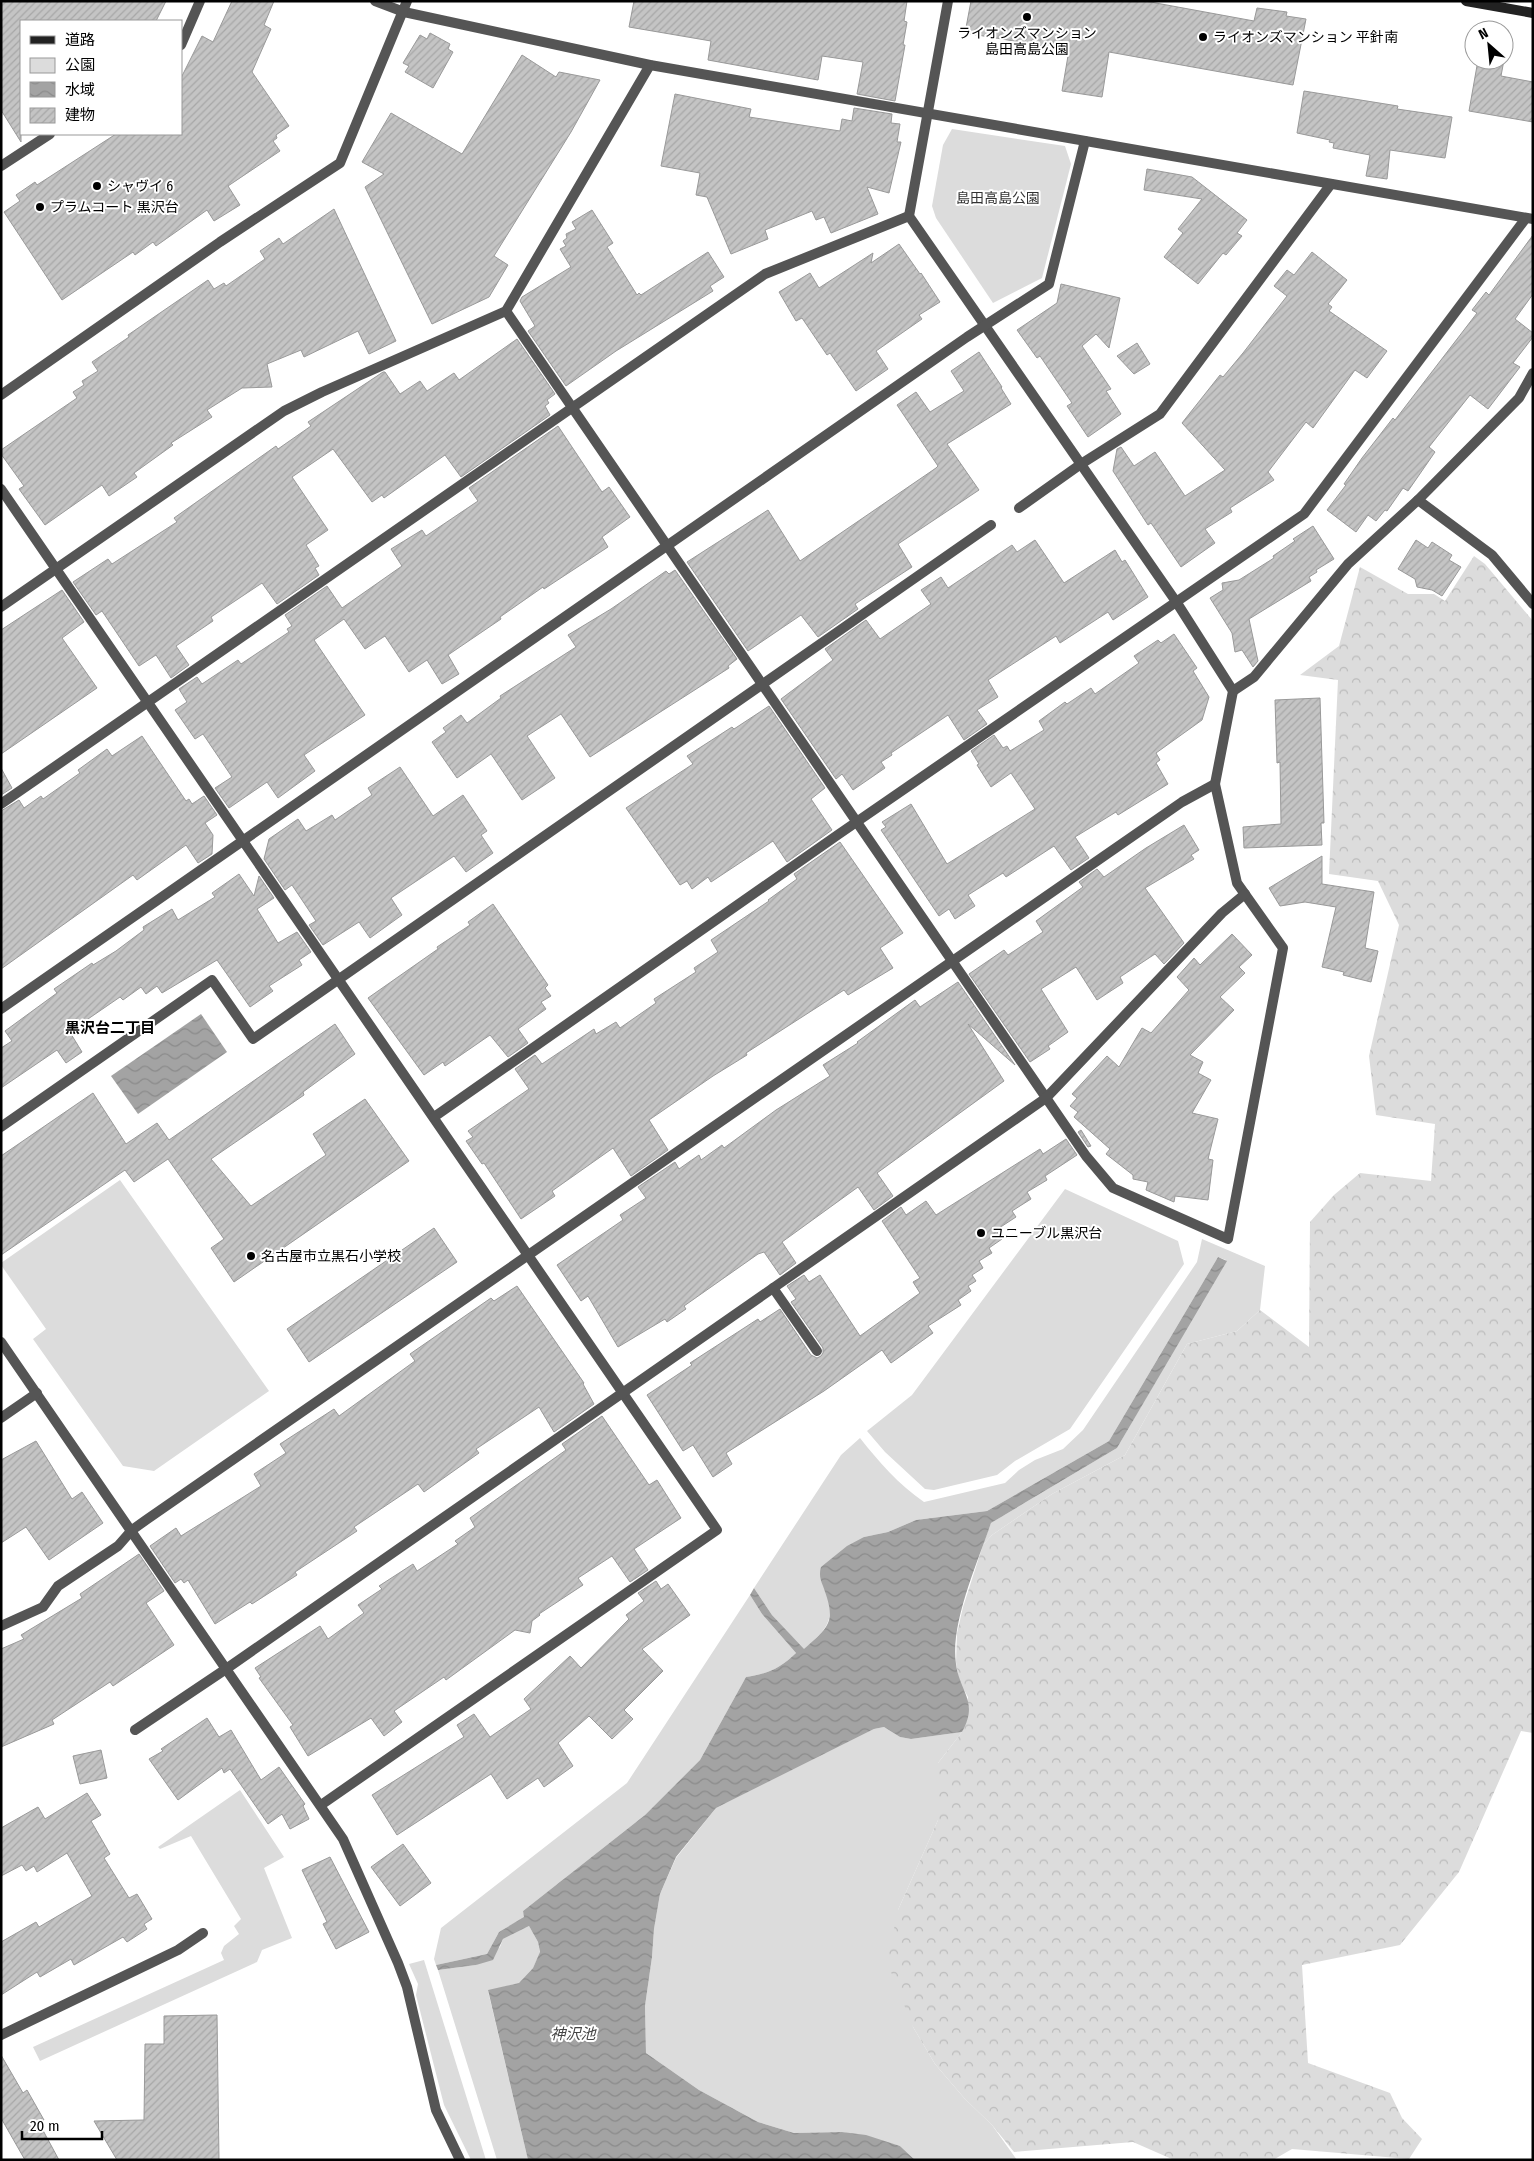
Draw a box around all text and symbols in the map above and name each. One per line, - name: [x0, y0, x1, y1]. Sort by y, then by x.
- marker: ライオンズマンション 島田高島公園: [1021, 11, 1033, 23]
- legend: [20, 20, 182, 135]
- north arrow: [1464, 20, 1514, 70]
- text: N: [1476, 24, 1491, 43]
- place label: ライオンズマンション 島田高島公園: [957, 25, 1097, 58]
- place label: ライオンズマンション 平針南: [1213, 29, 1398, 46]
- text: 道路: [65, 31, 95, 49]
- marker: ライオンズマンション 平針南: [1197, 31, 1209, 43]
- text: 公園: [65, 56, 95, 74]
- text: 水域: [65, 81, 95, 99]
- text: 建物: [65, 106, 95, 124]
- place label: シャヴイ 6: [107, 178, 173, 195]
- marker: シャヴイ 6: [91, 180, 103, 192]
- park label: 島田高島公園: [956, 190, 1040, 207]
- place label: プラムコート 黒沢台: [50, 199, 179, 216]
- marker: プラムコート 黒沢台: [34, 201, 46, 213]
- district label: 黒沢台二丁目: [65, 1019, 155, 1037]
- place label: ユニーブル黒沢台: [991, 1225, 1102, 1242]
- marker: ユニーブル黒沢台: [975, 1227, 987, 1239]
- place label: 名古屋市立黒石小学校: [261, 1248, 401, 1265]
- marker: 名古屋市立黒石小学校: [245, 1250, 257, 1262]
- water label: 神沢池: [550, 2025, 597, 2043]
- scale bar: [22, 2108, 102, 2140]
- text: 20 m: [30, 2117, 60, 2135]

